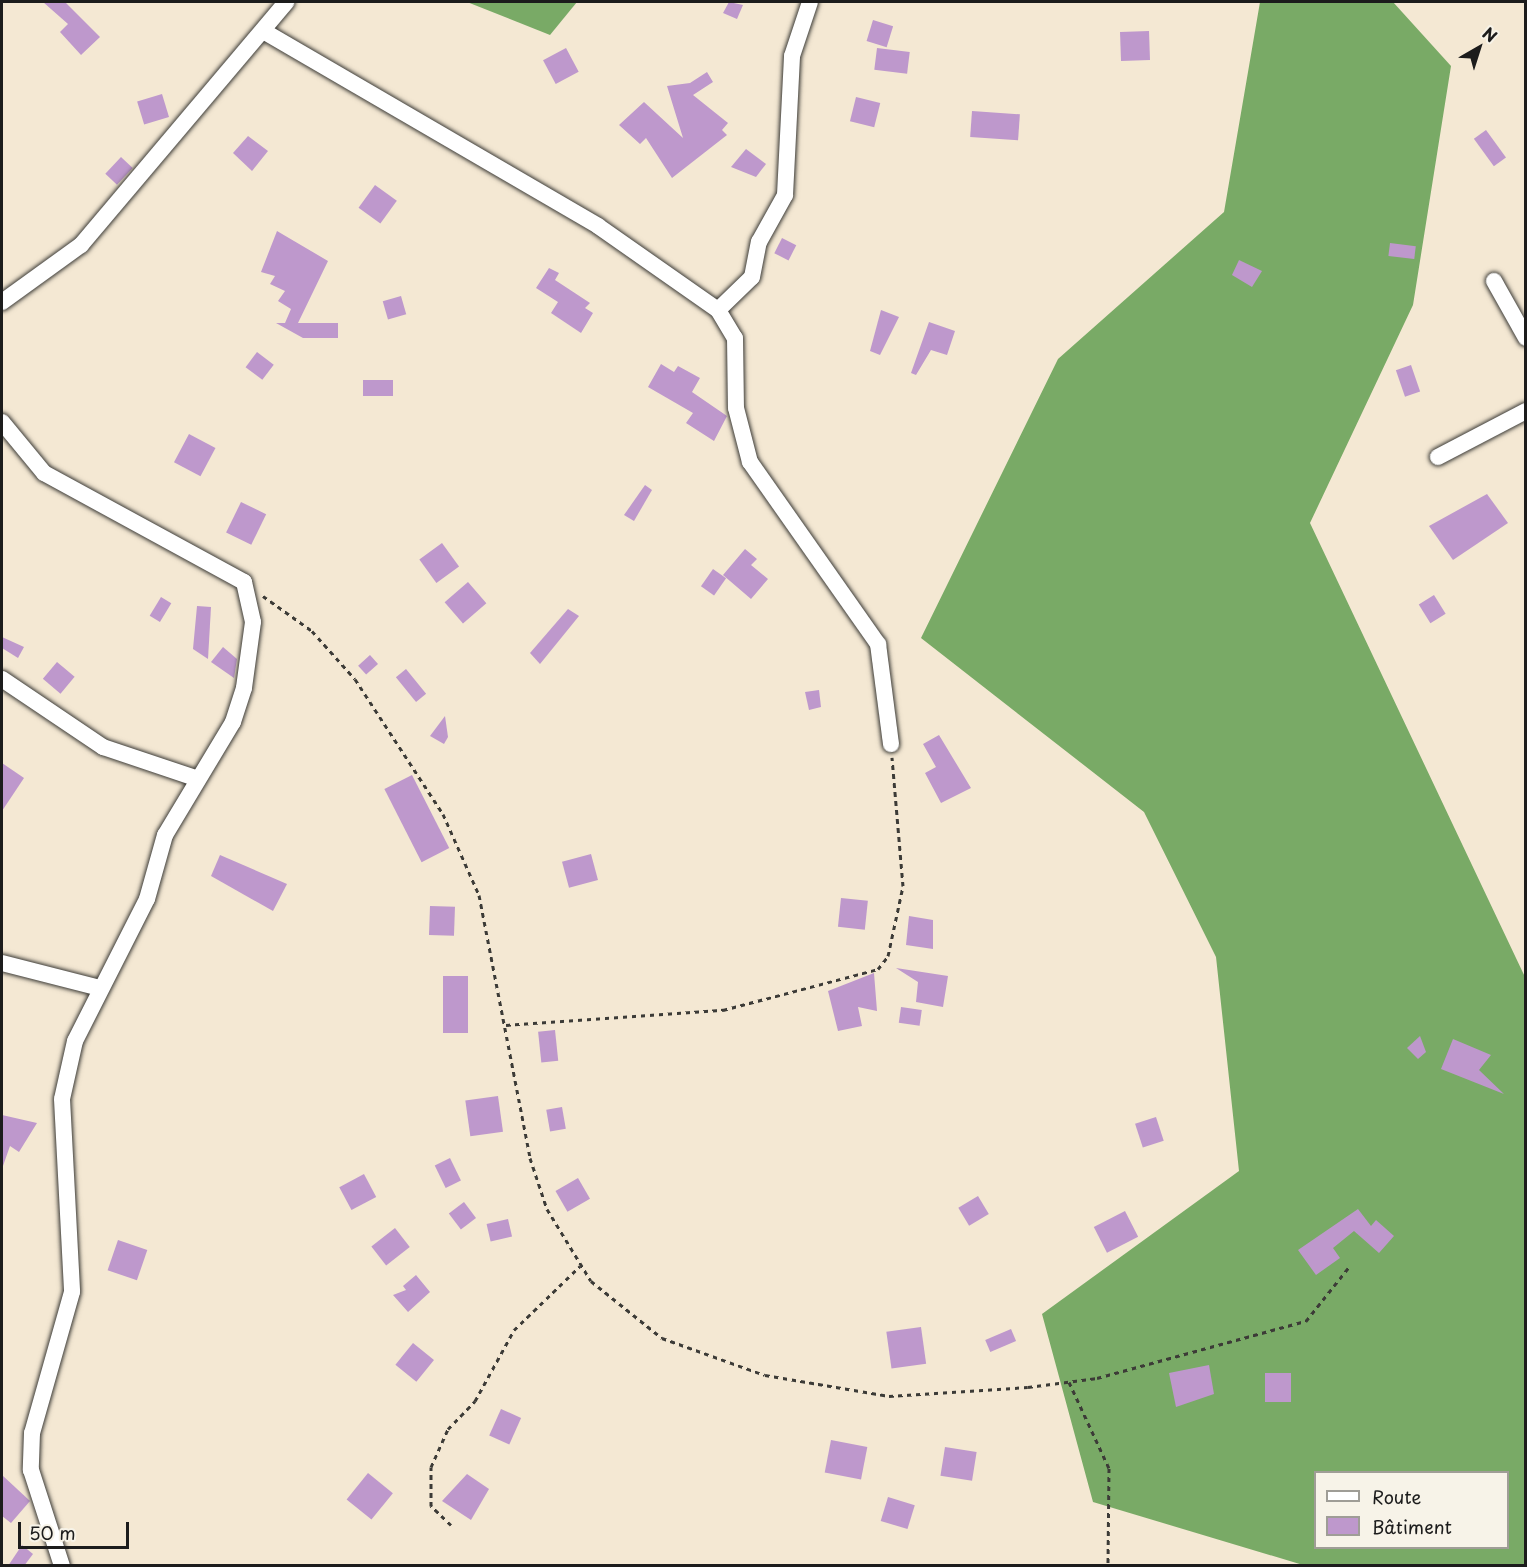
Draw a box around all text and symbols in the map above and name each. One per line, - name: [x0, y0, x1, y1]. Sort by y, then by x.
- north arrow: [1449, 18, 1509, 78]
- text: N: [1478, 21, 1503, 47]
- legend: [1314, 1471, 1509, 1549]
- text: Route: [1372, 1483, 1421, 1510]
- scale bar: [21, 1510, 132, 1548]
- text: Bâtiment: [1372, 1513, 1452, 1540]
- text: 50 m: [29, 1519, 76, 1546]

